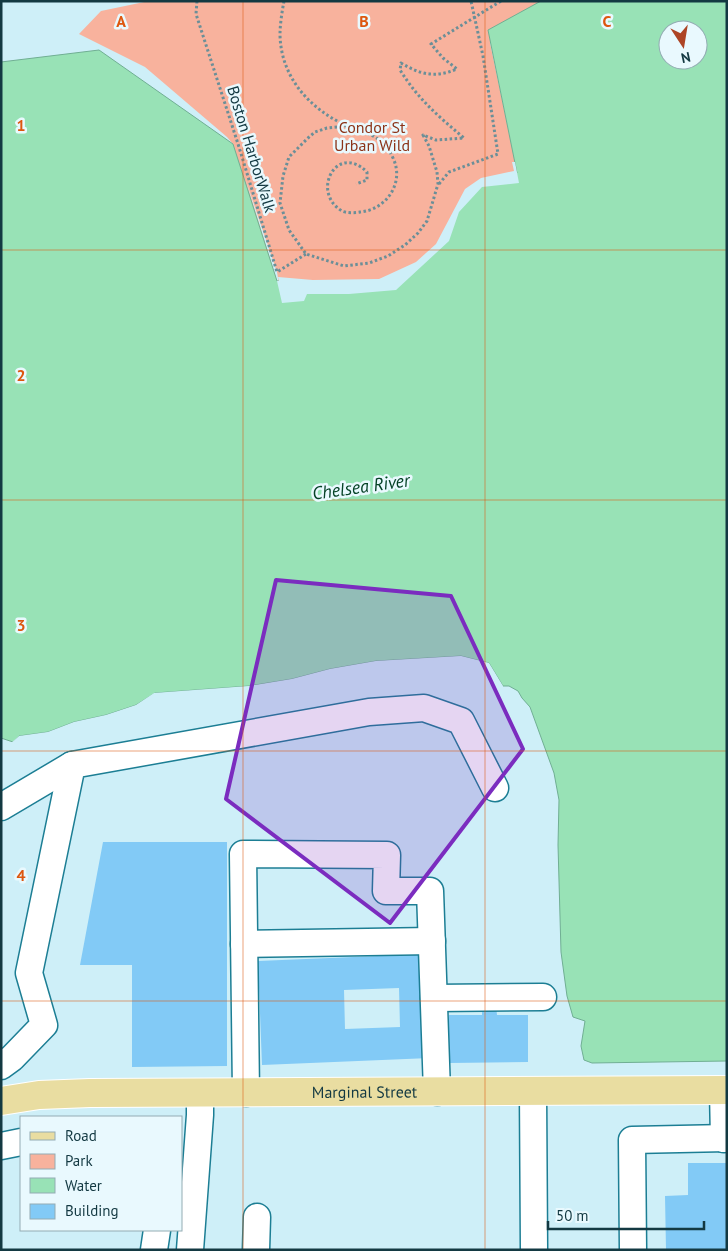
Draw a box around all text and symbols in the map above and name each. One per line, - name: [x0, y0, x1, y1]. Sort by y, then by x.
- text: A: [116, 11, 126, 31]
- text: B: [359, 11, 369, 31]
- text: C: [603, 11, 612, 31]
- north arrow: [658, 20, 708, 70]
- text: N: [679, 48, 692, 67]
- street label: Boston HarborWalk: [223, 83, 281, 215]
- text: 1: [16, 115, 26, 135]
- park label: Condor St Urban Wild: [334, 117, 410, 155]
- text: 2: [16, 365, 26, 385]
- water label: Chelsea River: [311, 468, 412, 505]
- text: 3: [16, 615, 26, 635]
- text: 4: [16, 865, 26, 885]
- street label: Marginal Street: [312, 1081, 418, 1102]
- legend: [20, 1116, 182, 1231]
- text: Road: [65, 1126, 97, 1145]
- text: Park: [65, 1151, 93, 1170]
- text: Water: [65, 1176, 102, 1195]
- scale bar: [548, 1198, 704, 1230]
- text: Building: [65, 1201, 119, 1220]
- text: 50 m: [556, 1206, 589, 1225]

